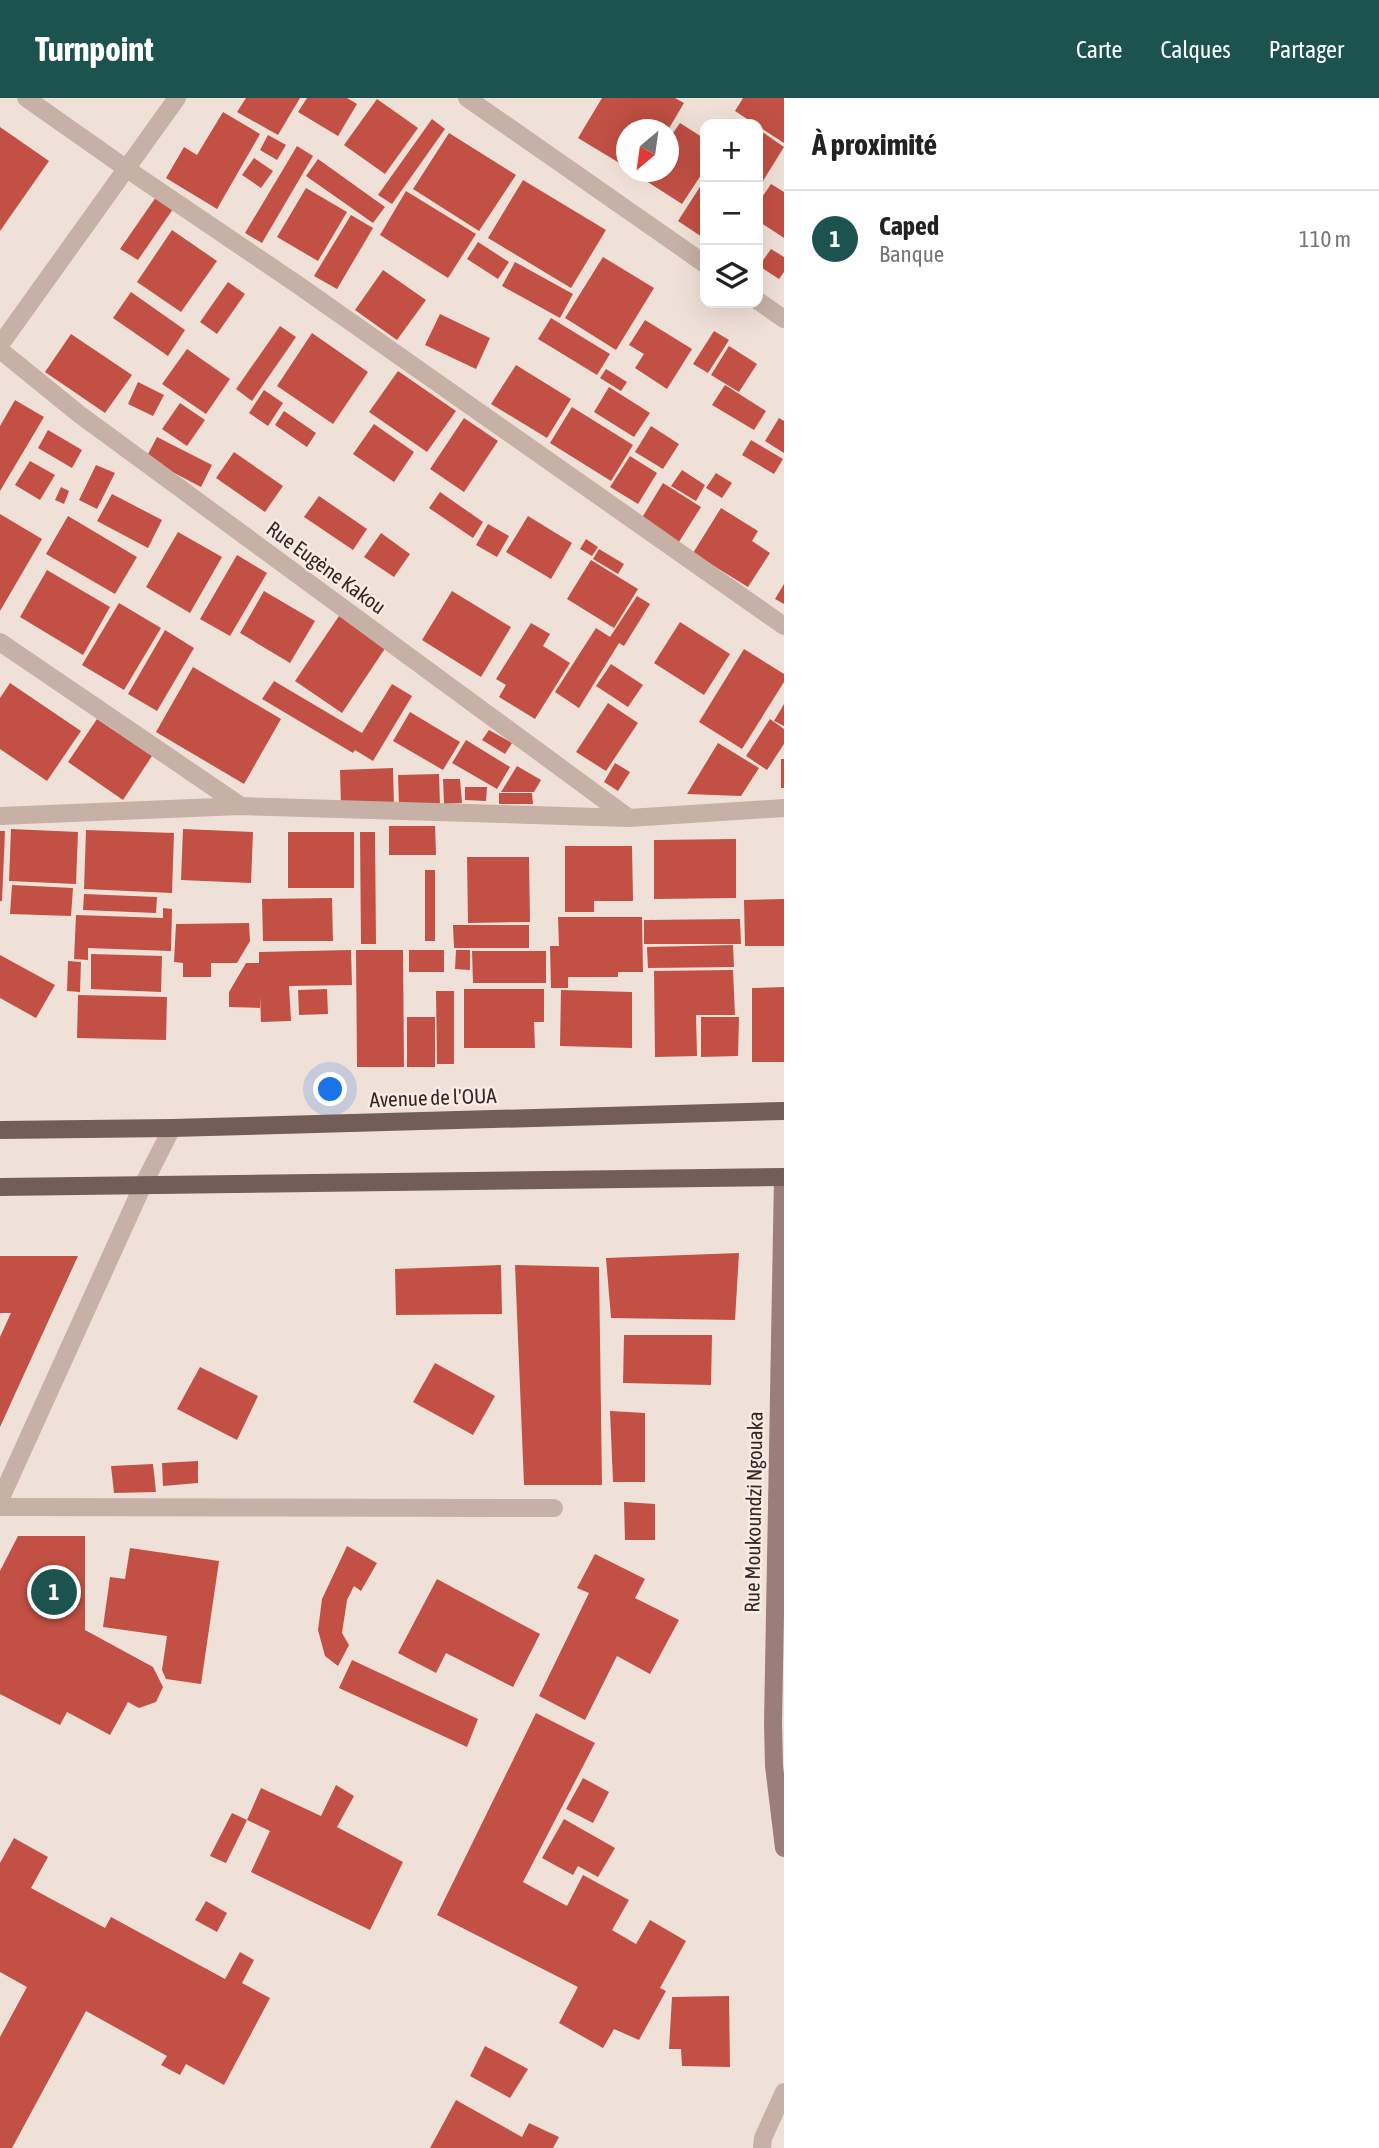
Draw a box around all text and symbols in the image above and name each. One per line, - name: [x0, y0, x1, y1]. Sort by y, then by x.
- text: Turnpoint: [35, 30, 154, 68]
- text: Carte: [1076, 36, 1122, 63]
- text: Calques: [1160, 36, 1231, 63]
- text: Partager: [1269, 36, 1344, 63]
- north arrow: [616, 119, 679, 182]
- map controls: [700, 119, 763, 308]
- button: +: [700, 119, 763, 182]
- text: À proximité: [812, 127, 937, 161]
- button: −: [700, 182, 763, 245]
- text: Caped: [879, 211, 939, 241]
- text: 1: [830, 226, 840, 252]
- text: 110 m: [1299, 226, 1351, 252]
- text: Banque: [879, 241, 944, 267]
- button: layers: [700, 245, 763, 308]
- street label: Rue Eugène Kakou: [262, 516, 391, 618]
- your location: [313, 1072, 347, 1106]
- street label: Avenue de l'OUA: [369, 1083, 498, 1111]
- street label: Rue Moukoundzi Ngouaka: [739, 1411, 767, 1613]
- pin: 1: [31, 1566, 77, 1618]

